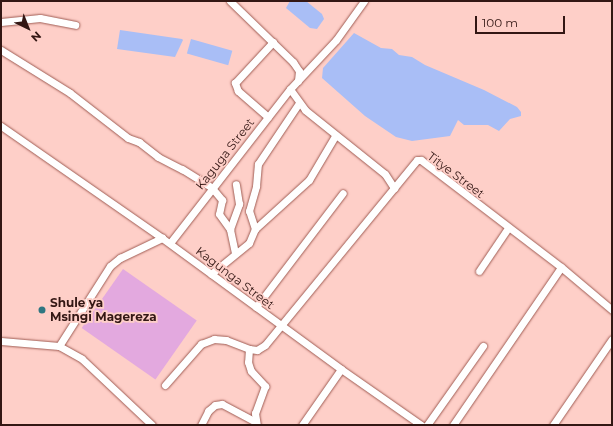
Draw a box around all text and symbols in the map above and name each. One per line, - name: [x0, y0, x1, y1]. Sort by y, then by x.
- north arrow: [8, 8, 48, 48]
- scale bar: [477, 8, 567, 34]
- text: 100 m: [482, 15, 518, 30]
- text: N: [28, 29, 44, 45]
- street label: Kaguga Street: [193, 116, 257, 192]
- street label: Titye Street: [425, 149, 487, 201]
- street label: Kagunga Street: [193, 244, 277, 312]
- place label: Shule ya Msingi Magereza: [50, 296, 157, 324]
- marker: Shule ya Msingi Magereza: [37, 305, 47, 315]

